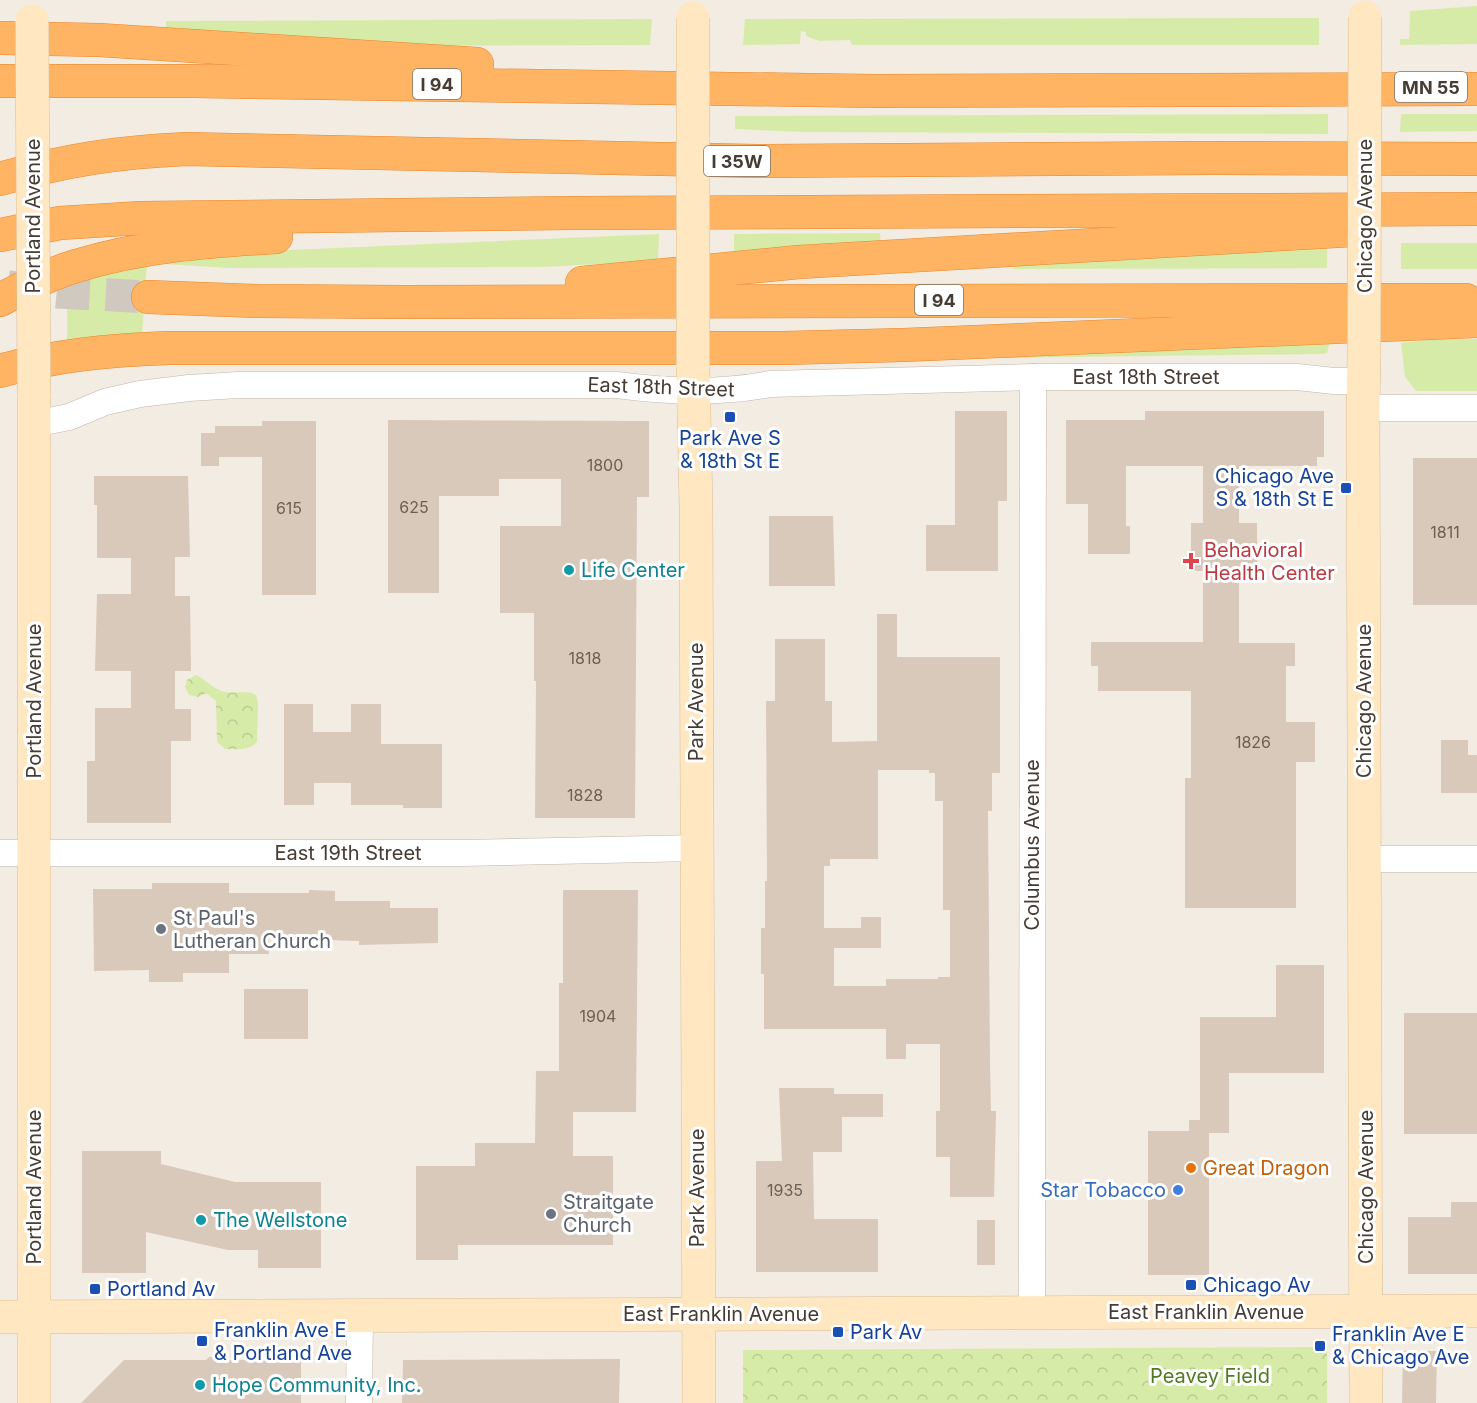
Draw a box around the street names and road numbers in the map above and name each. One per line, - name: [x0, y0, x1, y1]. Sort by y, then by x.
- road number: I 94: [413, 69, 461, 99]
- road number: MN 55: [1395, 72, 1467, 102]
- street label: Portland Avenue: [21, 138, 45, 294]
- street label: Chicago Avenue: [1353, 139, 1377, 293]
- road number: I 35W: [704, 146, 770, 176]
- road number: I 94: [915, 285, 963, 315]
- street label: East 18th Street: [1073, 365, 1220, 389]
- street label: East 18th Street: [587, 372, 735, 402]
- street label: Portland Avenue: [22, 623, 46, 779]
- street label: Chicago Avenue: [1352, 624, 1376, 778]
- street label: Park Avenue: [684, 643, 708, 761]
- street label: Columbus Avenue: [1020, 759, 1044, 931]
- street label: East 19th Street: [274, 841, 422, 865]
- street label: Portland Avenue: [22, 1109, 46, 1265]
- street label: Chicago Avenue: [1354, 1110, 1378, 1264]
- street label: Park Avenue: [685, 1129, 709, 1247]
- street label: East Franklin Avenue: [1108, 1300, 1304, 1324]
- street label: East Franklin Avenue: [623, 1302, 819, 1326]

